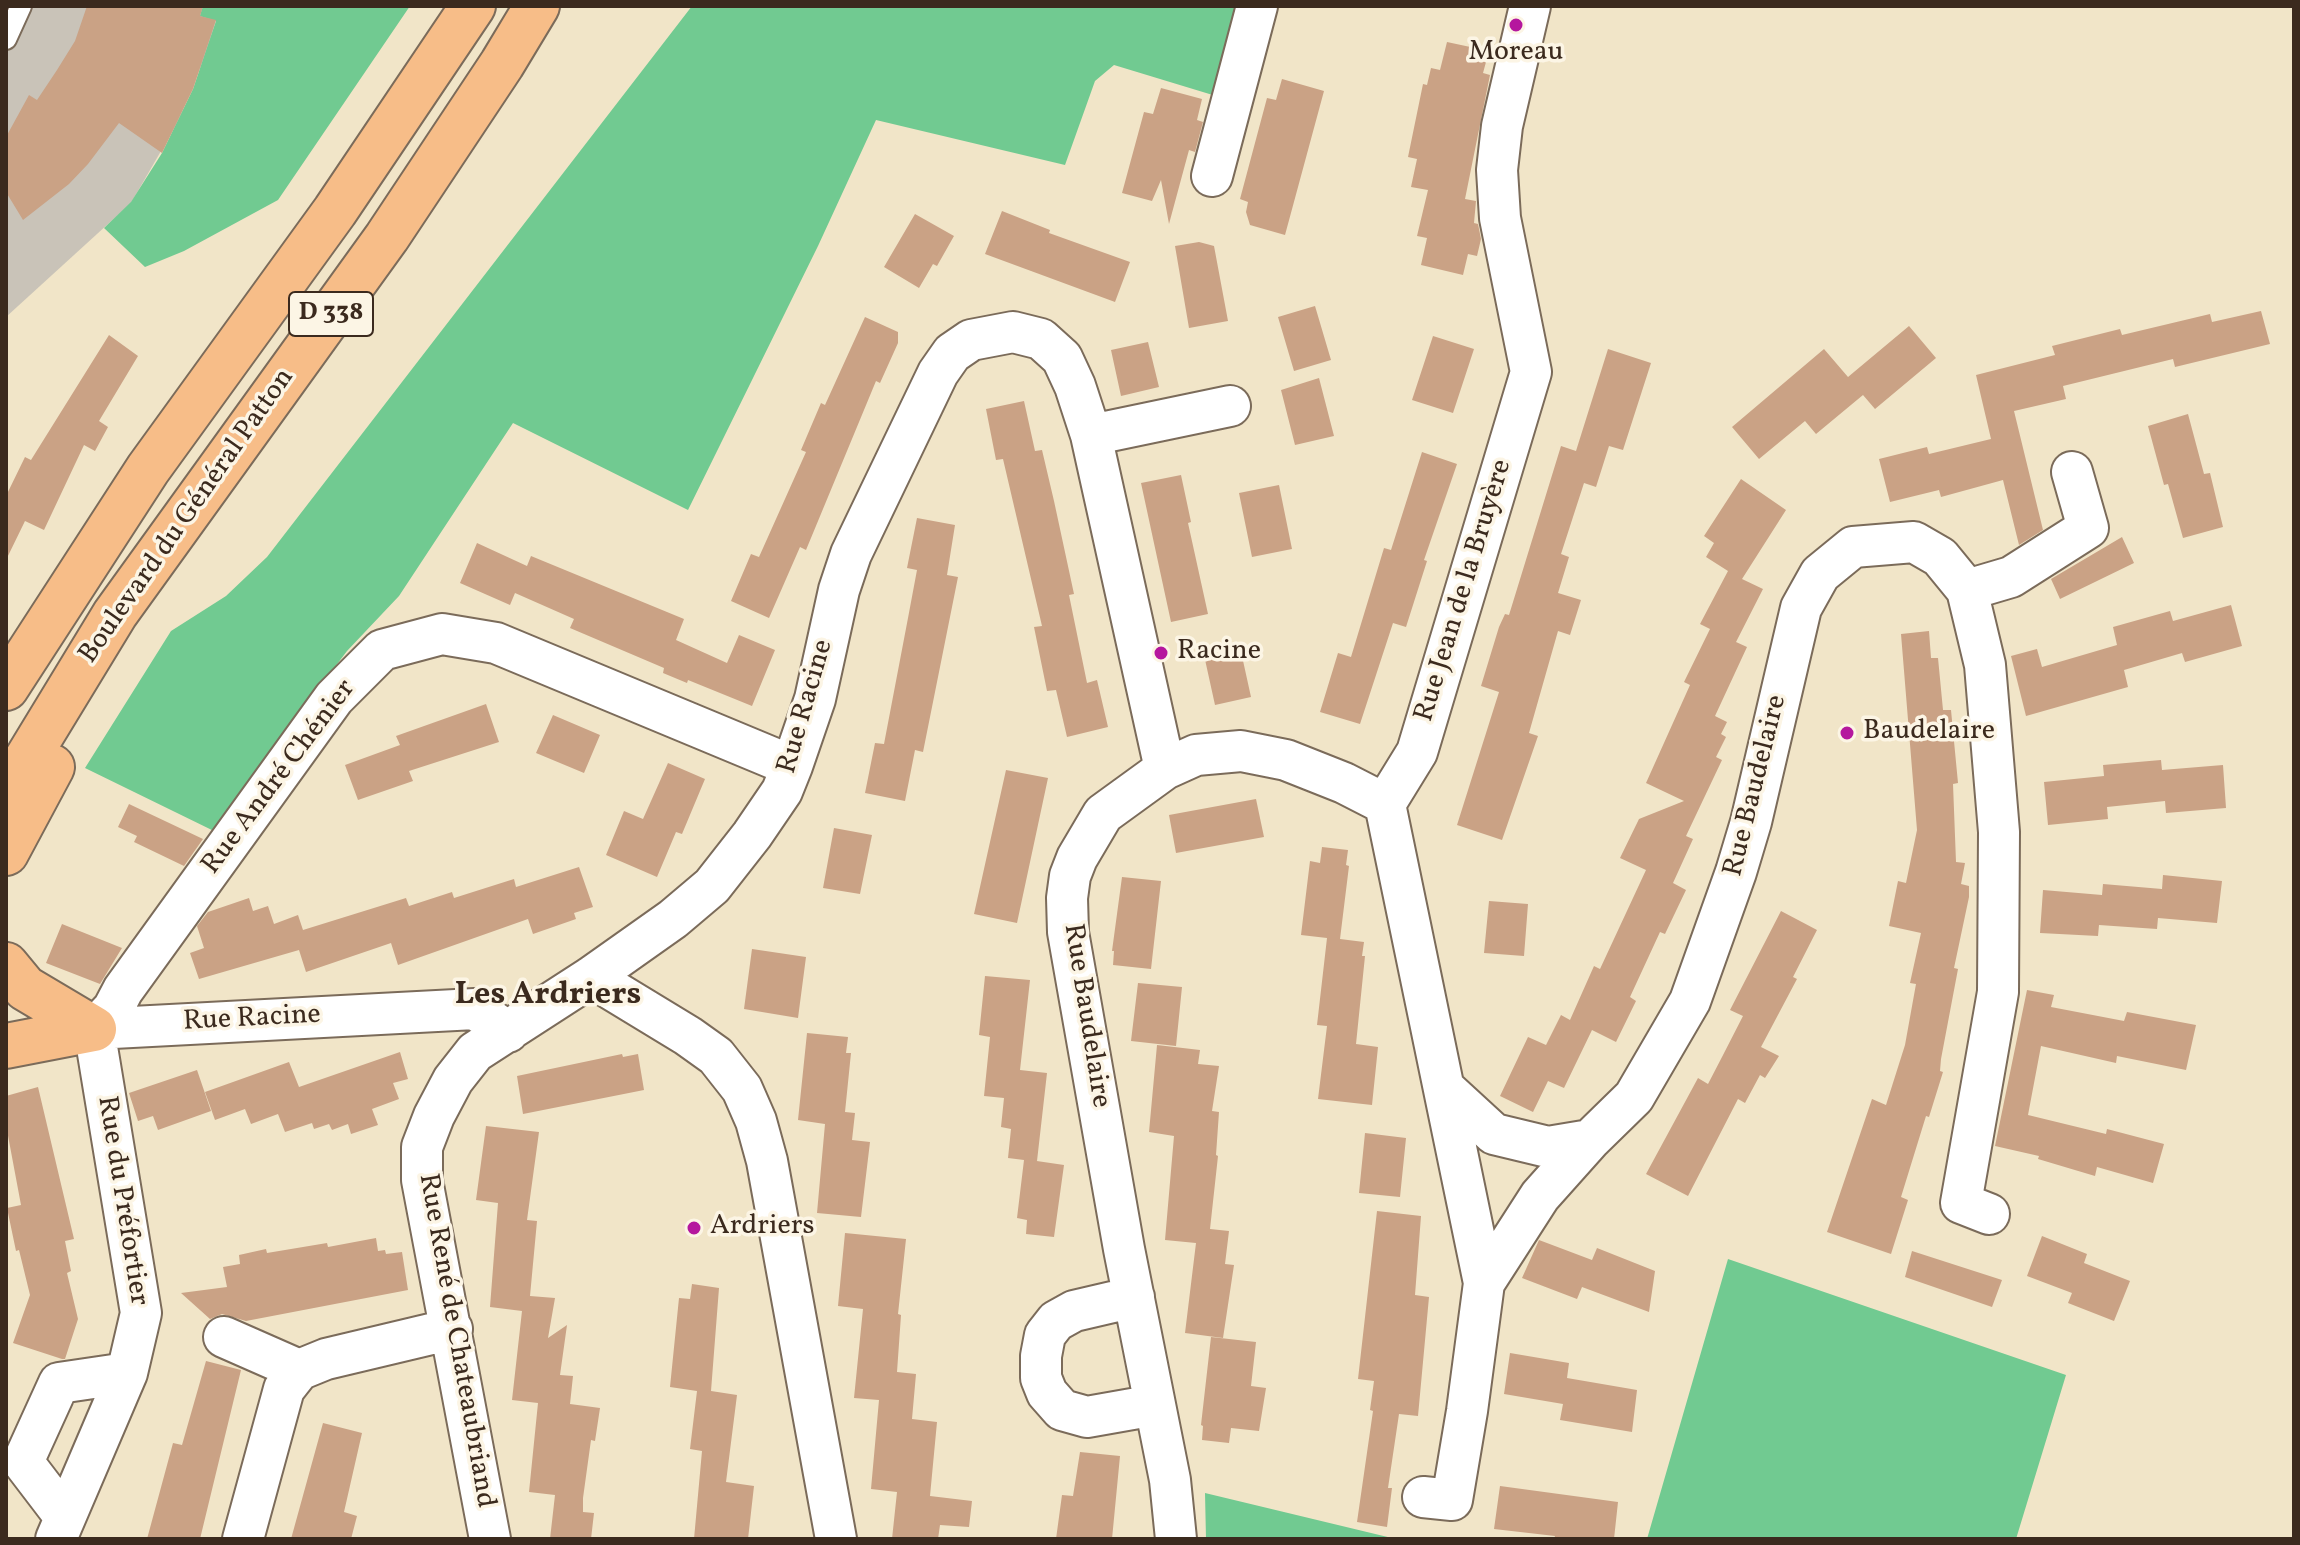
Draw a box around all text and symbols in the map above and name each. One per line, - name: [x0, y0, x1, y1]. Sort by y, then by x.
- marker: Moreau: [1507, 16, 1525, 34]
- place label: Moreau: [1468, 37, 1564, 71]
- road number: D 338: [289, 292, 373, 336]
- street label: Boulevard du Général Patton: [73, 363, 303, 671]
- street label: Rue Jean de la Bruyère: [1409, 456, 1521, 726]
- street label: Rue Racine: [772, 636, 842, 778]
- place label: Racine: [1177, 636, 1261, 670]
- marker: Racine: [1152, 644, 1170, 662]
- street label: Rue André Chénier: [196, 674, 364, 882]
- street label: Rue Baudelaire: [1718, 692, 1796, 880]
- place label: Baudelaire: [1863, 716, 1995, 750]
- marker: Baudelaire: [1838, 724, 1856, 742]
- street label: Rue Baudelaire: [1054, 922, 1116, 1110]
- district label: Les Ardriers: [455, 978, 641, 1016]
- street label: Rue Racine: [182, 1000, 322, 1040]
- street label: Rue du Préfortier: [88, 1094, 154, 1308]
- street label: Rue René de Chateaubriand: [409, 1171, 501, 1511]
- place label: Ardriers: [710, 1211, 814, 1245]
- marker: Ardriers: [685, 1219, 703, 1237]

